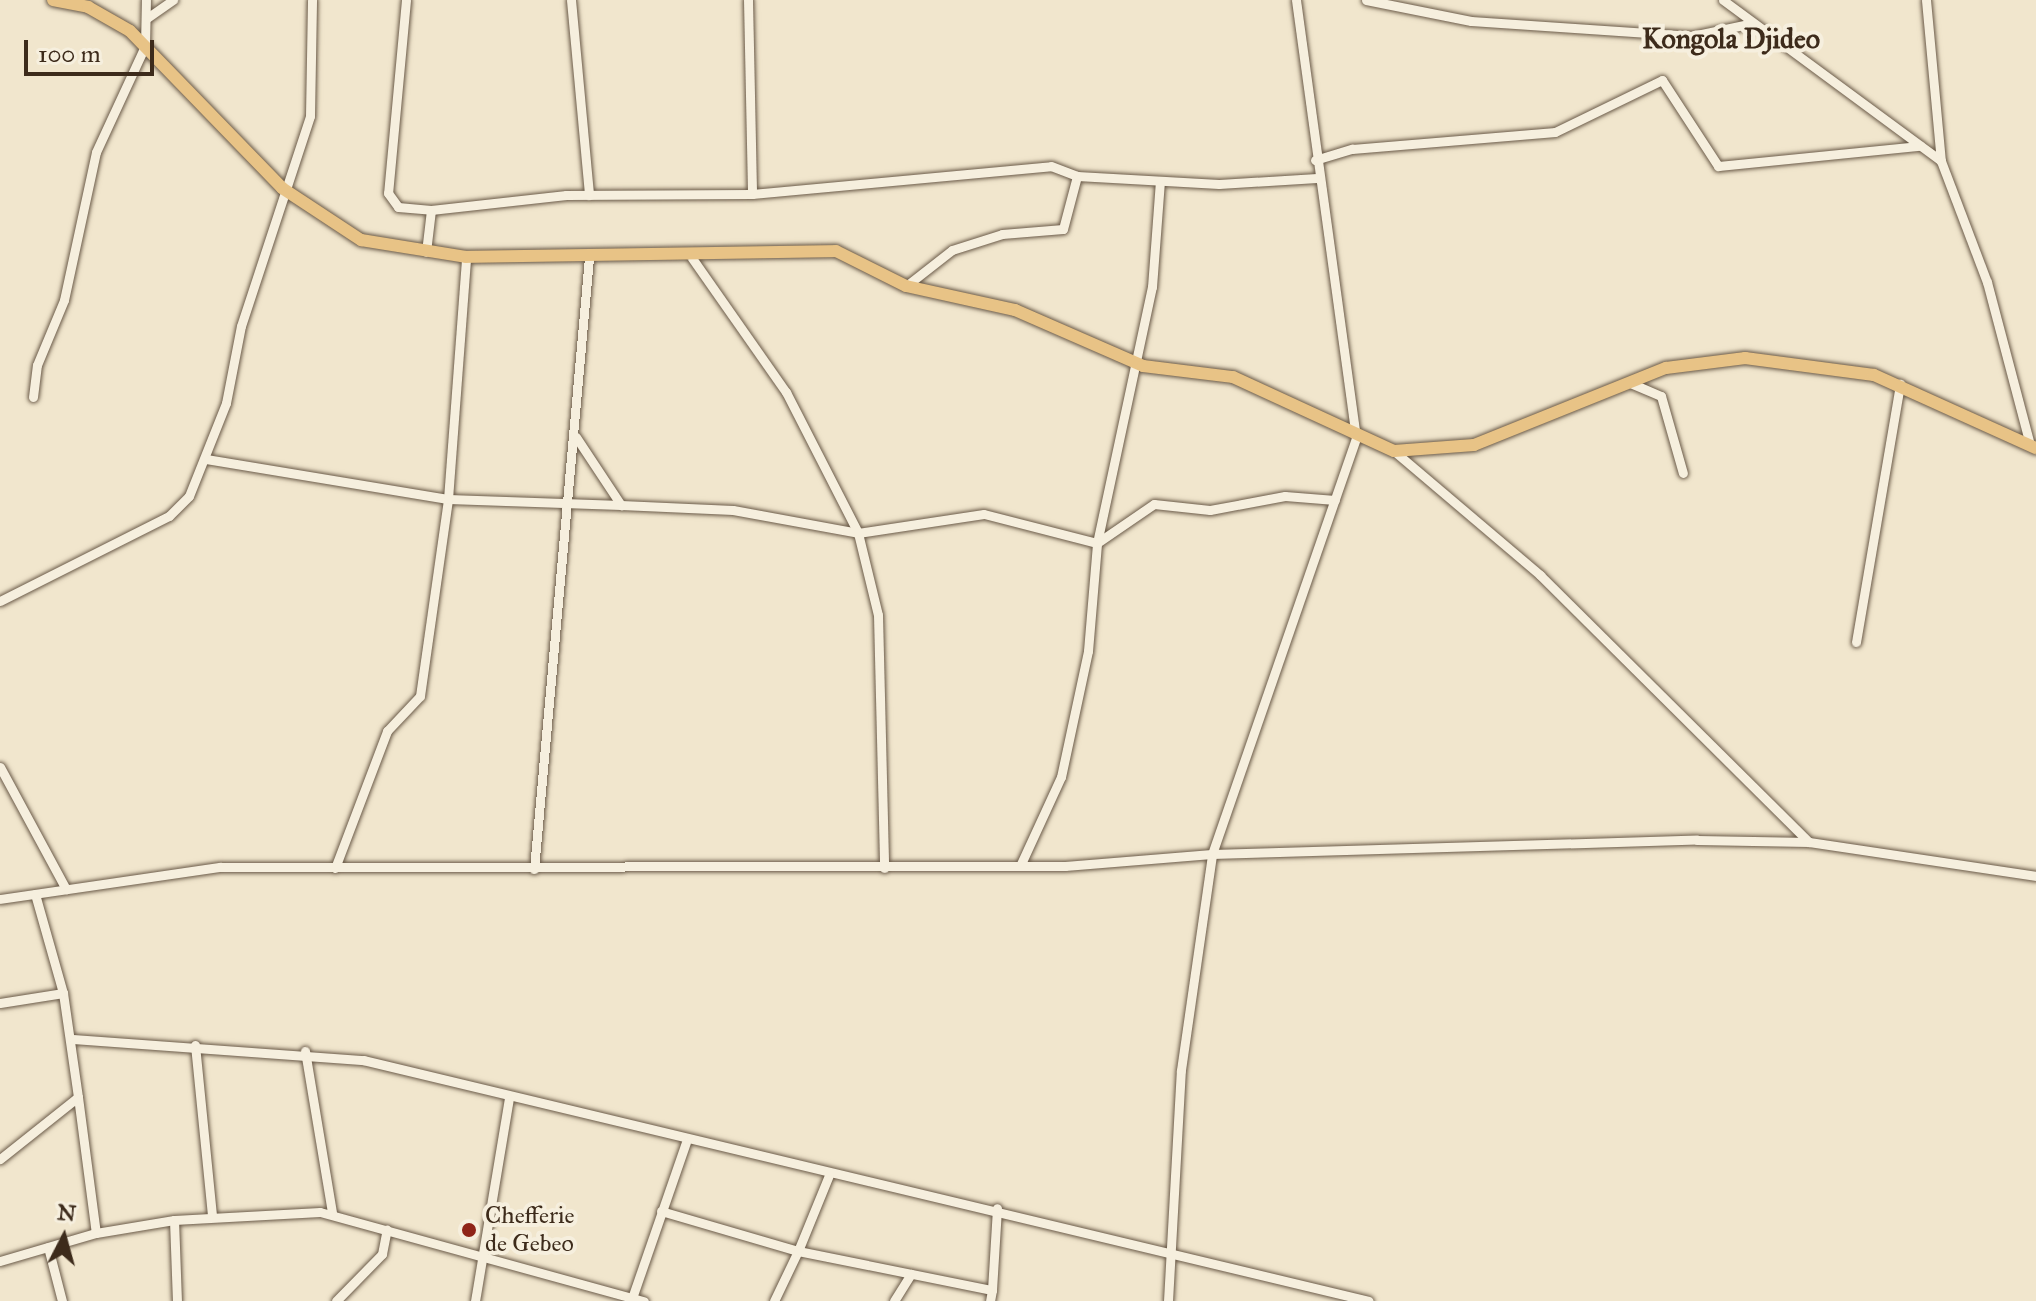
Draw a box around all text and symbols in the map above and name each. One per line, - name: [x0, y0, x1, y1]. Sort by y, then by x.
- district label: Kongola Djideo: [1642, 22, 1820, 56]
- scale bar: [28, 24, 158, 74]
- text: 100 m: [38, 39, 101, 69]
- north arrow: [24, 1197, 104, 1277]
- text: N: [56, 1198, 77, 1227]
- place label: Chefferie de Gebeo: [485, 1202, 574, 1258]
- marker: Chefferie de Gebeo: [460, 1221, 478, 1239]

